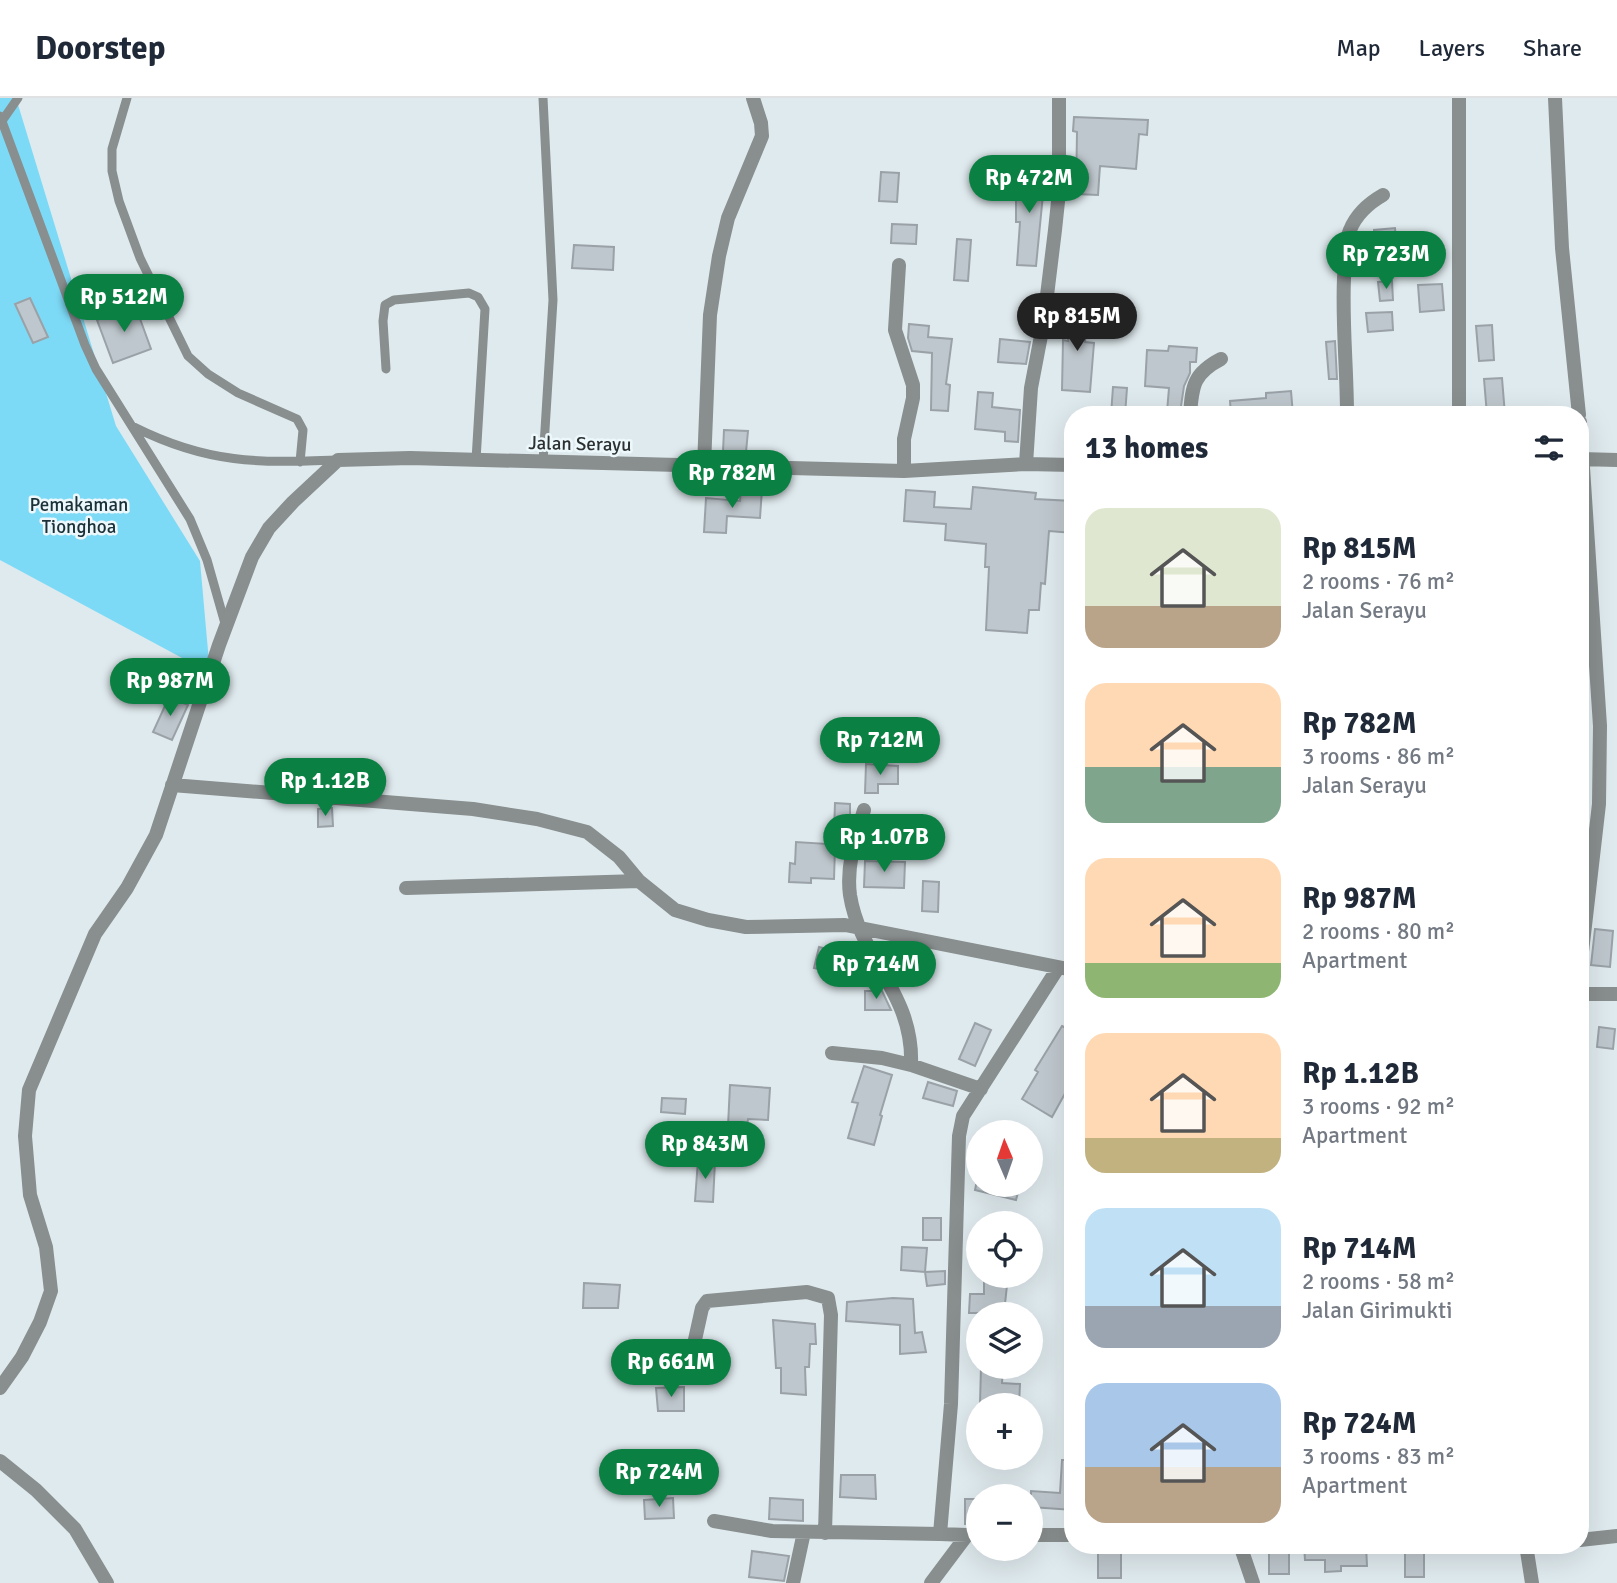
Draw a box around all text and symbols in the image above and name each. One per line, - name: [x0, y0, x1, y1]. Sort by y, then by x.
- text: Doorstep: [35, 28, 165, 69]
- text: Map: [1336, 33, 1381, 63]
- text: Layers: [1419, 33, 1485, 63]
- text: Share: [1523, 33, 1582, 63]
- pin: Rp 472M: [964, 156, 1094, 215]
- text: Rp 472M: [985, 163, 1073, 192]
- pin: Rp 723M: [1321, 232, 1451, 291]
- text: Rp 723M: [1342, 239, 1430, 268]
- pin: Rp 512M: [59, 274, 189, 334]
- text: Rp 512M: [80, 282, 168, 311]
- pin: Rp 815M: [1012, 294, 1142, 353]
- text: Rp 815M: [1033, 301, 1121, 330]
- icon: filters: [1530, 429, 1568, 467]
- text: 13 homes: [1085, 430, 1208, 467]
- street label: Jalan Serayu: [528, 431, 632, 457]
- pin: Rp 782M: [667, 450, 797, 510]
- text: Rp 782M: [688, 458, 776, 487]
- park label: Pemakaman Tionghoa: [30, 493, 128, 539]
- text: Rp 815M: [1302, 530, 1417, 567]
- icon: home: [1141, 536, 1225, 620]
- text: 2 rooms · 76 m²: [1302, 567, 1455, 596]
- text: Jalan Serayu: [1302, 596, 1427, 625]
- pin: Rp 987M: [105, 658, 235, 718]
- text: Rp 987M: [126, 666, 214, 695]
- text: Rp 782M: [1302, 705, 1417, 742]
- icon: home: [1141, 711, 1225, 795]
- pin: Rp 712M: [815, 718, 945, 777]
- text: Rp 712M: [836, 725, 924, 754]
- text: 3 rooms · 86 m²: [1302, 742, 1455, 771]
- pin: Rp 1.12B: [253, 758, 397, 818]
- text: Rp 1.12B: [280, 766, 370, 795]
- text: Jalan Serayu: [1302, 771, 1427, 800]
- pin: Rp 1.07B: [812, 814, 956, 874]
- text: Rp 1.07B: [839, 822, 929, 851]
- text: Rp 987M: [1302, 880, 1417, 917]
- icon: home: [1141, 886, 1225, 970]
- text: 2 rooms · 80 m²: [1302, 917, 1455, 946]
- pin: Rp 714M: [811, 942, 941, 1001]
- text: Apartment: [1302, 946, 1407, 975]
- text: Rp 714M: [832, 949, 920, 978]
- text: Rp 1.12B: [1302, 1055, 1419, 1092]
- icon: home: [1141, 1061, 1225, 1145]
- text: 3 rooms · 92 m²: [1302, 1092, 1455, 1121]
- north arrow: [966, 1120, 1043, 1197]
- map controls: [966, 1120, 1043, 1561]
- text: Apartment: [1302, 1121, 1407, 1150]
- pin: Rp 843M: [640, 1122, 770, 1181]
- text: Rp 843M: [661, 1129, 749, 1158]
- button: locate: [966, 1211, 1043, 1288]
- text: Rp 714M: [1302, 1230, 1417, 1267]
- icon: home: [1141, 1236, 1225, 1320]
- text: 2 rooms · 58 m²: [1302, 1267, 1455, 1296]
- text: Jalan Girimukti: [1302, 1296, 1452, 1325]
- button: layers: [966, 1302, 1043, 1379]
- pin: Rp 661M: [606, 1340, 736, 1399]
- text: Rp 661M: [627, 1347, 715, 1376]
- button: +: [966, 1393, 1043, 1470]
- text: Rp 724M: [1302, 1405, 1417, 1442]
- icon: home: [1141, 1411, 1225, 1495]
- text: 3 rooms · 83 m²: [1302, 1442, 1455, 1471]
- pin: Rp 724M: [594, 1450, 724, 1509]
- text: Rp 724M: [615, 1457, 703, 1486]
- text: Apartment: [1302, 1471, 1407, 1500]
- button: −: [966, 1484, 1043, 1561]

